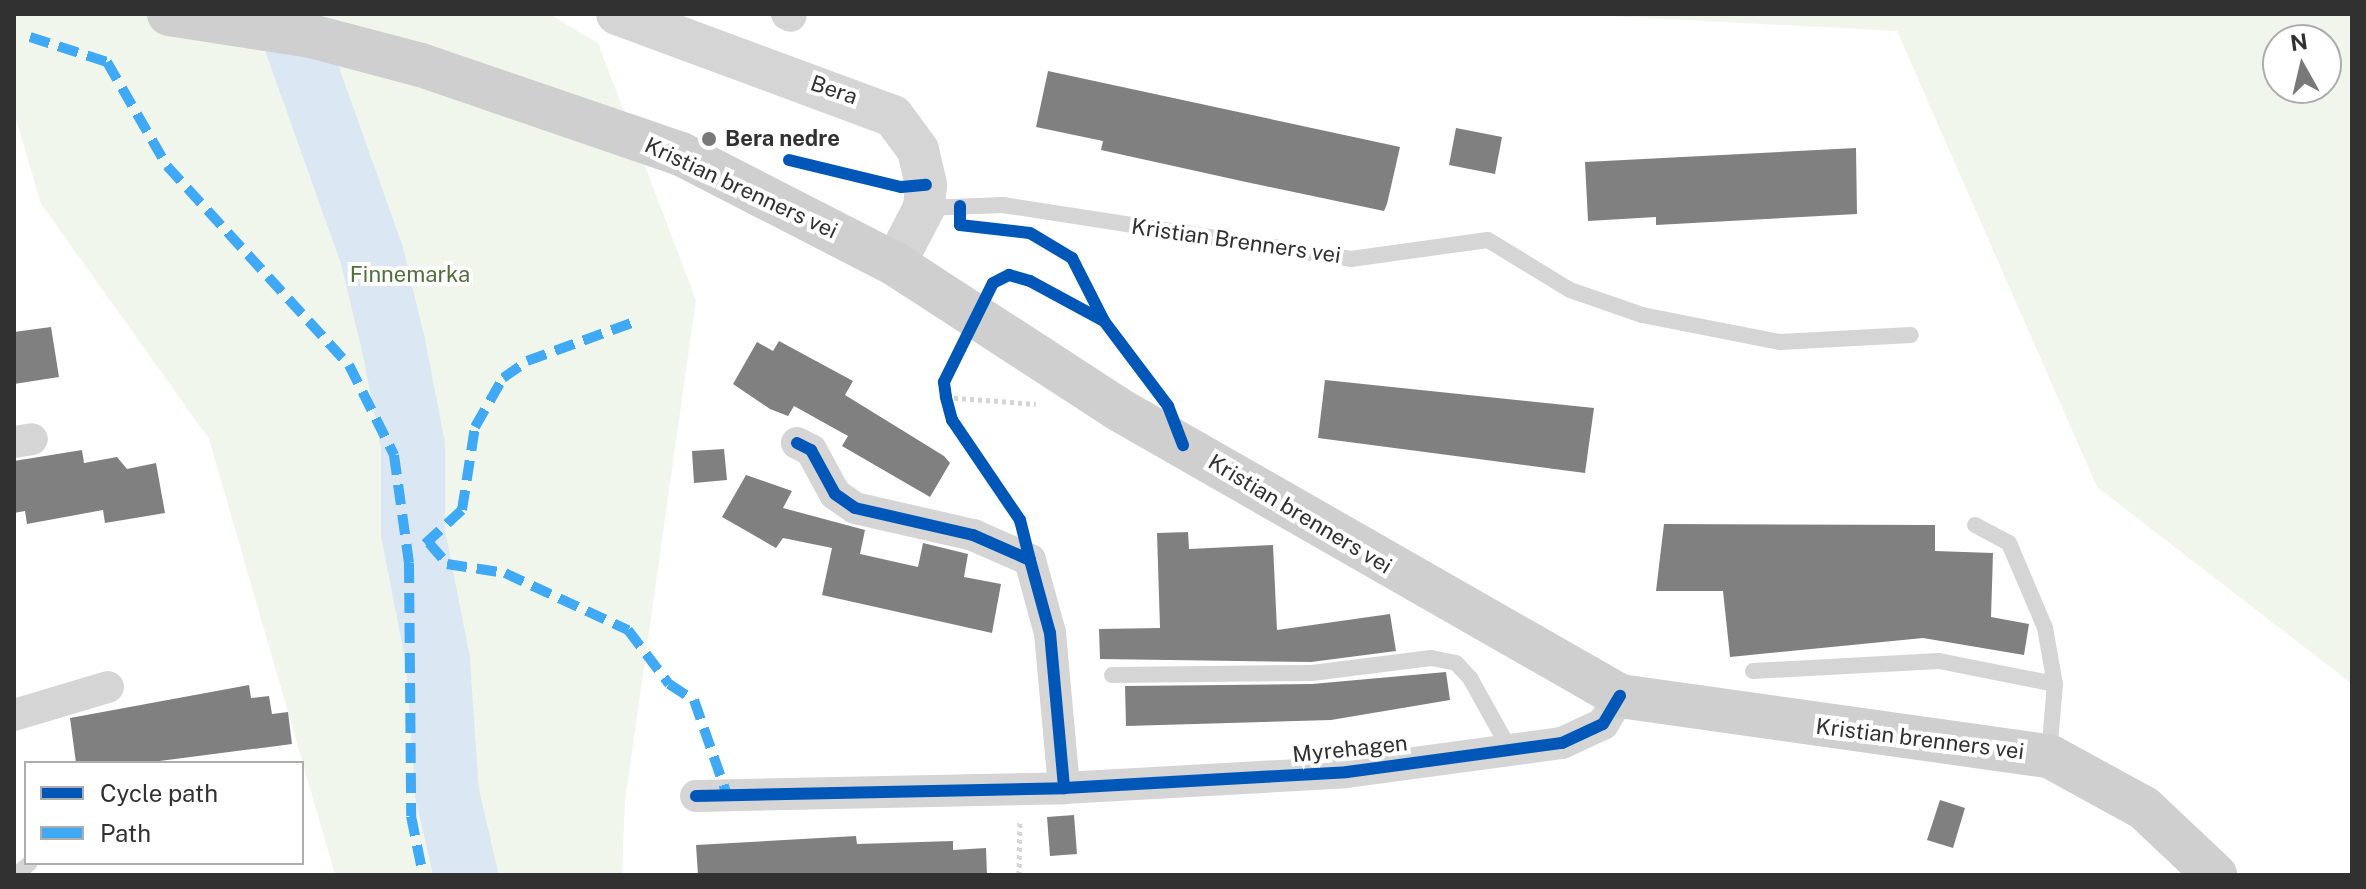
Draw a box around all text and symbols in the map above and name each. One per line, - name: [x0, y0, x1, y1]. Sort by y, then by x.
- north arrow: [2262, 24, 2342, 104]
- text: N: [2289, 28, 2309, 56]
- street label: Bera: [807, 70, 861, 110]
- place label: Bera nedre: [725, 126, 840, 152]
- marker: Bera nedre: [700, 130, 718, 148]
- street label: Kristian brenners vei: [640, 132, 842, 244]
- street label: Kristian Brenners vei: [1129, 213, 1343, 269]
- park label: Finnemarka: [350, 262, 470, 288]
- street label: Kristian brenners vei: [1203, 449, 1397, 579]
- street label: Kristian brenners vei: [1814, 713, 2026, 765]
- street label: Myrehagen: [1291, 730, 1409, 768]
- legend: [24, 761, 304, 865]
- text: Cycle path: [100, 779, 218, 807]
- text: Path: [100, 819, 151, 847]

